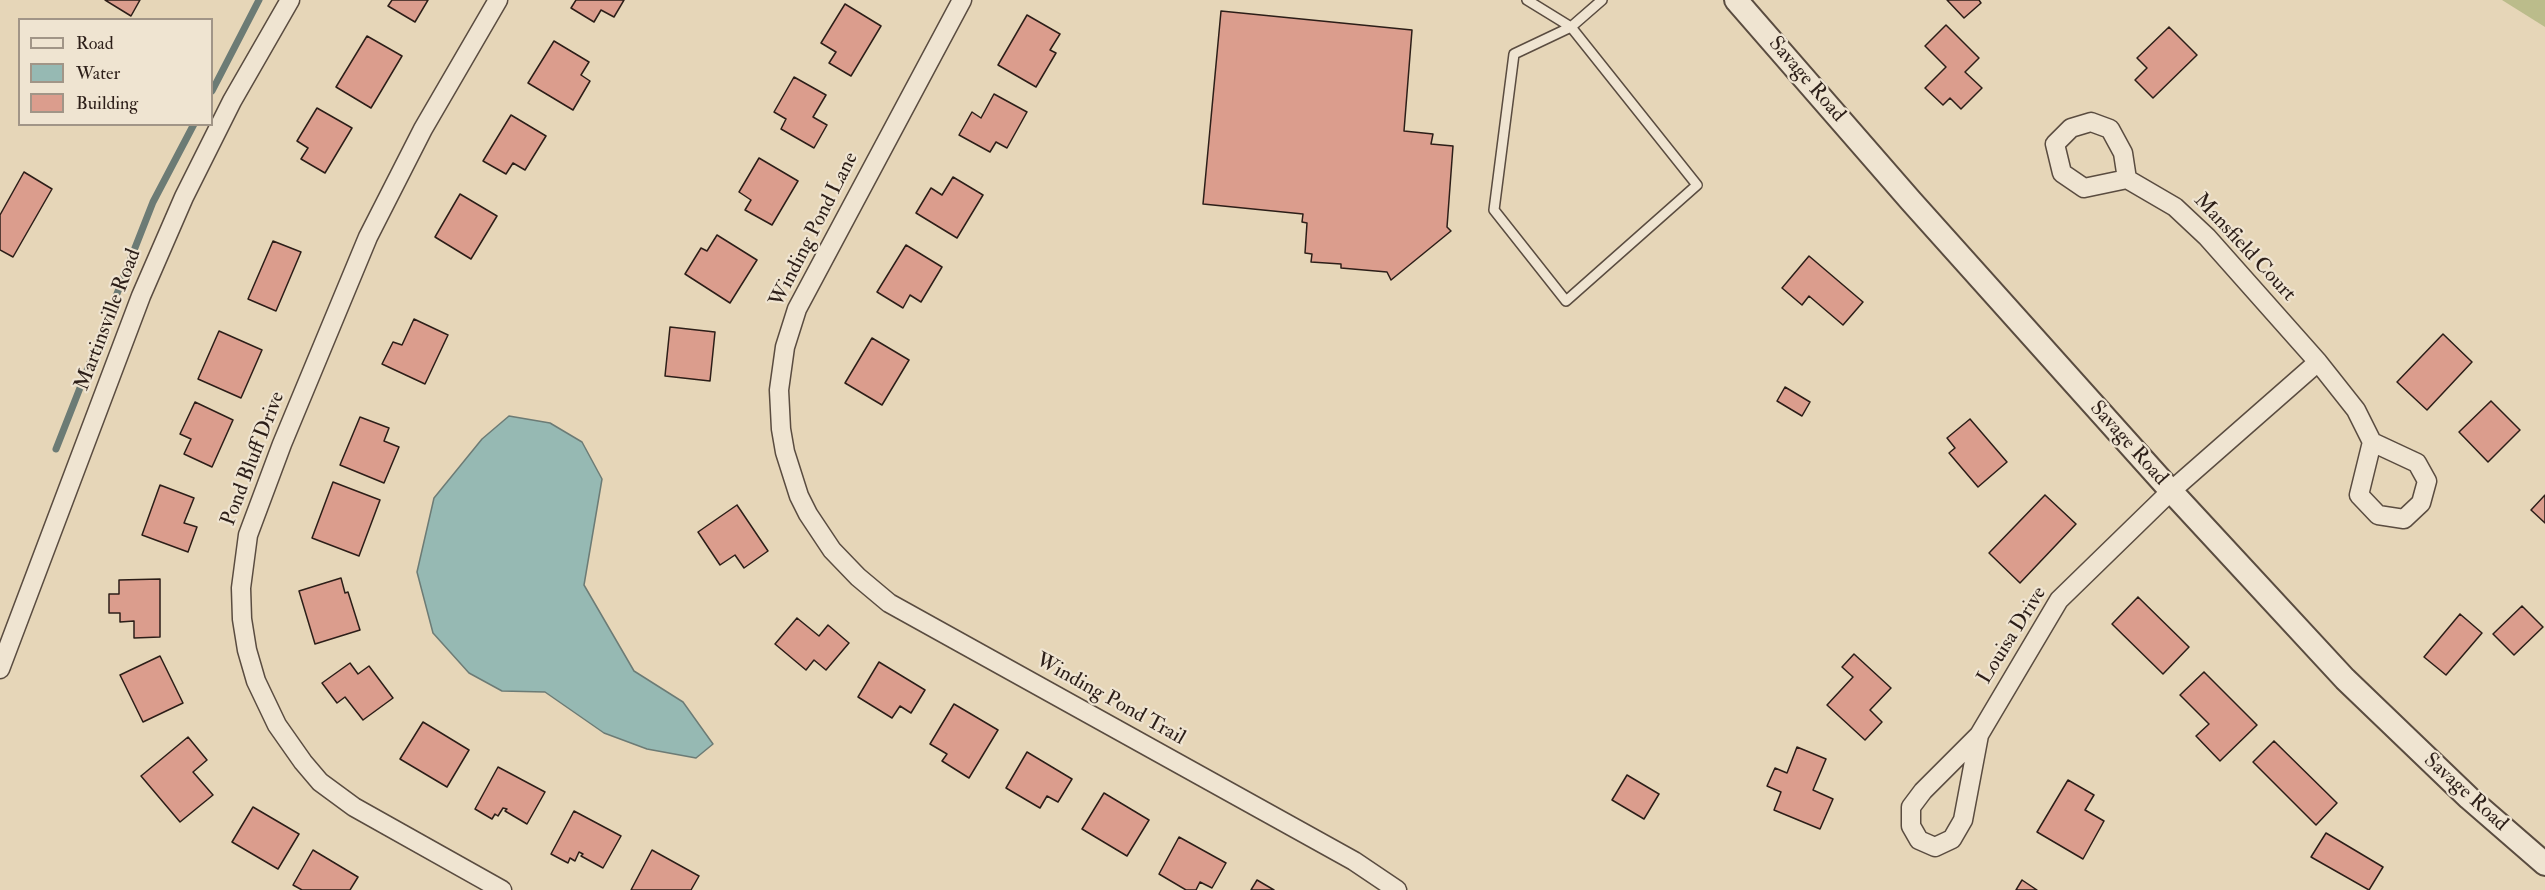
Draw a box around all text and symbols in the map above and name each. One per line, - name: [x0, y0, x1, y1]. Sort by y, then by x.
- legend: [18, 18, 213, 126]
- text: Road: [76, 32, 114, 55]
- street label: Savage Road: [1762, 32, 1850, 128]
- text: Water: [76, 62, 120, 85]
- text: Building: [76, 92, 138, 115]
- street label: Winding Pond Lane: [765, 149, 865, 311]
- street label: Mansfield Court: [2188, 189, 2300, 307]
- street label: Martinsville Road: [70, 246, 148, 394]
- street label: Pond Bluff Drive: [217, 388, 291, 530]
- street label: Savage Road: [2084, 397, 2172, 491]
- street label: Louisa Drive: [1973, 583, 2053, 689]
- street label: Winding Pond Trail: [1031, 648, 1189, 752]
- street label: Savage Road: [2418, 749, 2512, 837]

